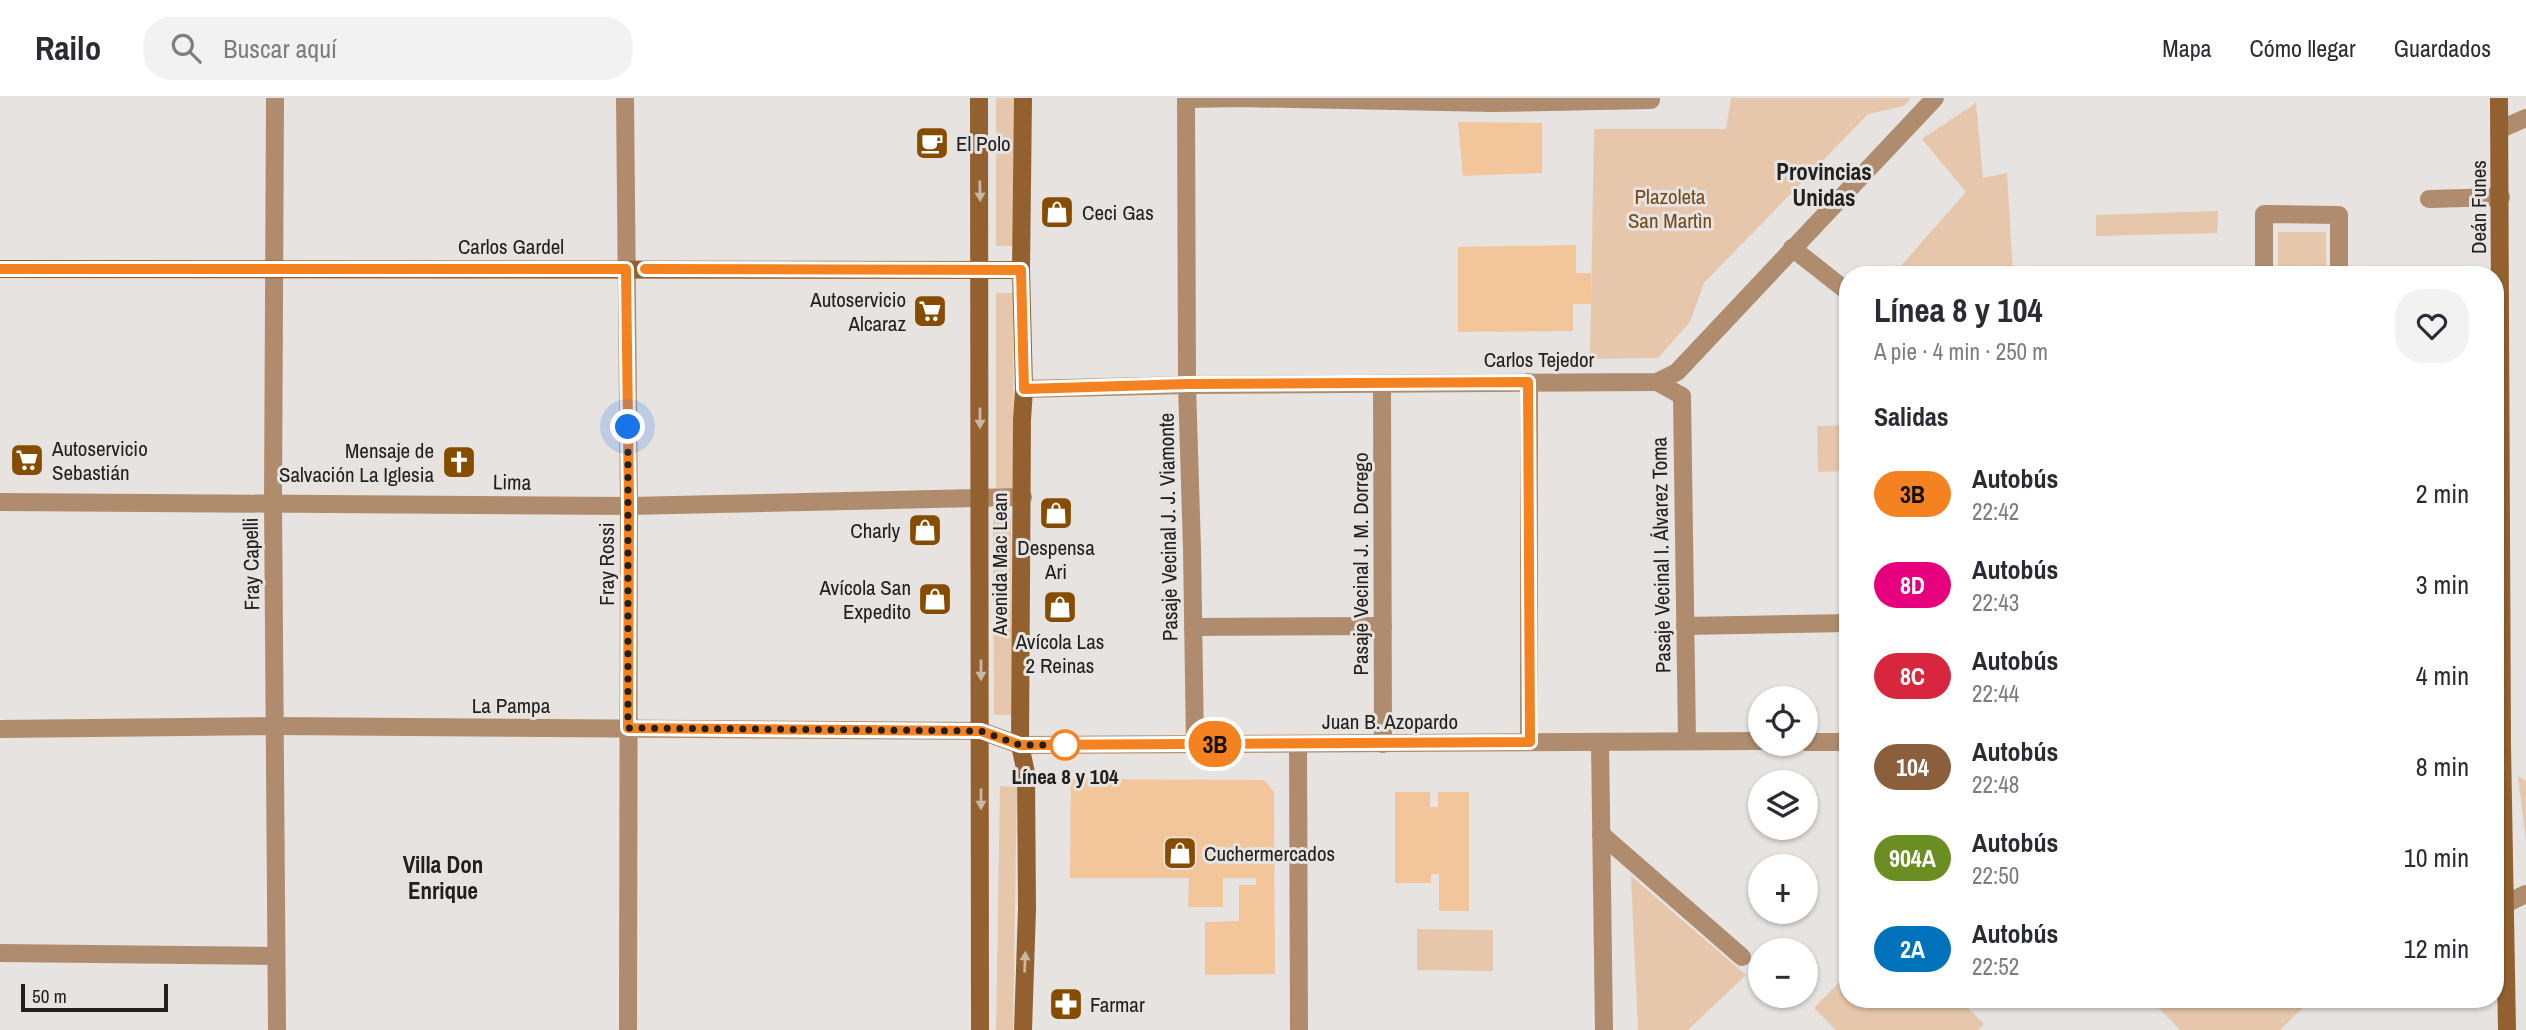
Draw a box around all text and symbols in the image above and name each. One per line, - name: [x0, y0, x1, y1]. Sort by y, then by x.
- search box: [143, 17, 633, 80]
- text: Railo: [35, 26, 101, 70]
- icon: search: [167, 29, 205, 67]
- text: Buscar aquí: [223, 31, 337, 66]
- text: Mapa: [2162, 32, 2212, 64]
- text: Cómo llegar: [2250, 32, 2356, 64]
- text: Guardados: [2394, 32, 2491, 64]
- cafe icon: El Polo: [913, 124, 951, 162]
- place label: El Polo: [956, 129, 1011, 158]
- district label: Provincias Unidas: [1776, 156, 1872, 213]
- street label: Deán Funes: [2464, 160, 2493, 254]
- one-way arrow: [974, 180, 986, 202]
- park label: Plazoleta San Martìn: [1628, 182, 1712, 235]
- shop icon: Ceci Gas: [1038, 193, 1076, 231]
- place label: Ceci Gas: [1082, 198, 1154, 227]
- street label: Carlos Gardel: [458, 232, 564, 261]
- place label: Autoservicio Alcaraz: [809, 285, 906, 338]
- text: Línea 8 y 104: [1874, 288, 2043, 332]
- button: heart: [2395, 289, 2469, 363]
- supermarket icon: Autoservicio Alcaraz: [911, 292, 949, 330]
- text: A pie · 4 min · 250 m: [1874, 336, 2048, 367]
- street label: Carlos Tejedor: [1484, 345, 1595, 374]
- text: Salidas: [1874, 399, 1949, 434]
- one-way arrow: [974, 407, 986, 429]
- your location: [610, 409, 645, 444]
- street label: Pasaje Vecinal J. J. Viamonte: [1152, 413, 1184, 641]
- place label: Autoservicio Sebastián: [51, 434, 148, 487]
- place label: Mensaje de Salvación La Iglesia: [279, 436, 434, 489]
- street label: Pasaje Vecinal I. Álvarez Toma: [1644, 436, 1678, 673]
- supermarket icon: Autoservicio Sebastián: [8, 441, 46, 479]
- church icon: Mensaje de Salvación La Iglesia: [440, 443, 478, 481]
- street label: Pasaje Vecinal J. M. Dorrego: [1346, 452, 1375, 676]
- text: Autobús: [1972, 461, 2058, 496]
- street label: Lima: [493, 467, 532, 497]
- text: 2 min: [2416, 476, 2469, 511]
- text: 3B: [1900, 478, 1925, 510]
- street label: Avenida Mac Lean: [985, 492, 1014, 637]
- shop icon: Despensa Ari: [1037, 494, 1075, 532]
- text: 22:42: [1972, 496, 2019, 527]
- shop icon: Charly: [906, 511, 944, 549]
- place label: Charly: [850, 516, 900, 545]
- street label: Fray Capelli: [236, 517, 266, 611]
- street label: Fray Rossi: [592, 522, 621, 606]
- place label: Despensa Ari: [1017, 533, 1095, 586]
- text: Autobús: [1972, 552, 2058, 587]
- text: 3 min: [2416, 567, 2469, 602]
- text: 8D: [1900, 569, 1925, 601]
- place label: Avícola San Expedito: [818, 573, 911, 626]
- shop icon: Avícola San Expedito: [916, 580, 954, 618]
- text: 22:43: [1972, 587, 2019, 618]
- shop icon: Avícola Las 2 Reinas: [1041, 588, 1079, 626]
- place label: Avícola Las 2 Reinas: [1015, 627, 1104, 680]
- text: Autobús: [1972, 643, 2058, 678]
- text: 4 min: [2416, 658, 2469, 693]
- one-way arrow: [975, 659, 987, 681]
- text: 8C: [1900, 660, 1925, 692]
- text: 22:44: [1972, 678, 2019, 709]
- map controls: [1748, 686, 1818, 1008]
- button: locate: [1748, 686, 1818, 756]
- street label: La Pampa: [472, 691, 551, 720]
- street label: Juan B. Azopardo: [1322, 707, 1458, 736]
- line badge: 3B: [1184, 721, 1246, 767]
- text: 3B: [1202, 728, 1228, 760]
- marker: Línea 8 y 104: [1050, 730, 1080, 760]
- text: Autobús: [1972, 734, 2058, 769]
- text: 8 min: [2416, 749, 2469, 784]
- text: 104: [1896, 751, 1929, 783]
- place label: Línea 8 y 104: [1011, 762, 1119, 791]
- text: 22:48: [1972, 769, 2019, 800]
- button: layers: [1748, 770, 1818, 840]
- one-way arrow: [975, 789, 987, 811]
- text: Autobús: [1972, 825, 2058, 860]
- shop icon: Cuchermercados: [1161, 834, 1199, 872]
- place label: Cuchermercados: [1204, 839, 1335, 868]
- text: 10 min: [2404, 840, 2469, 875]
- text: 904A: [1889, 842, 1936, 874]
- district label: Villa Don Enrique: [403, 849, 483, 906]
- button: +: [1748, 854, 1818, 924]
- text: 22:50: [1972, 860, 2019, 891]
- text: Autobús: [1972, 916, 2058, 951]
- text: 12 min: [2404, 931, 2469, 966]
- text: 2A: [1900, 933, 1925, 965]
- button: −: [1748, 938, 1818, 1008]
- one-way arrow: [1019, 951, 1031, 973]
- text: 22:52: [1972, 951, 2019, 982]
- scale bar: [21, 981, 168, 1013]
- text: 50 m: [32, 983, 67, 1009]
- pharmacy icon: Farmar: [1047, 985, 1085, 1023]
- place label: Farmar: [1090, 990, 1145, 1019]

